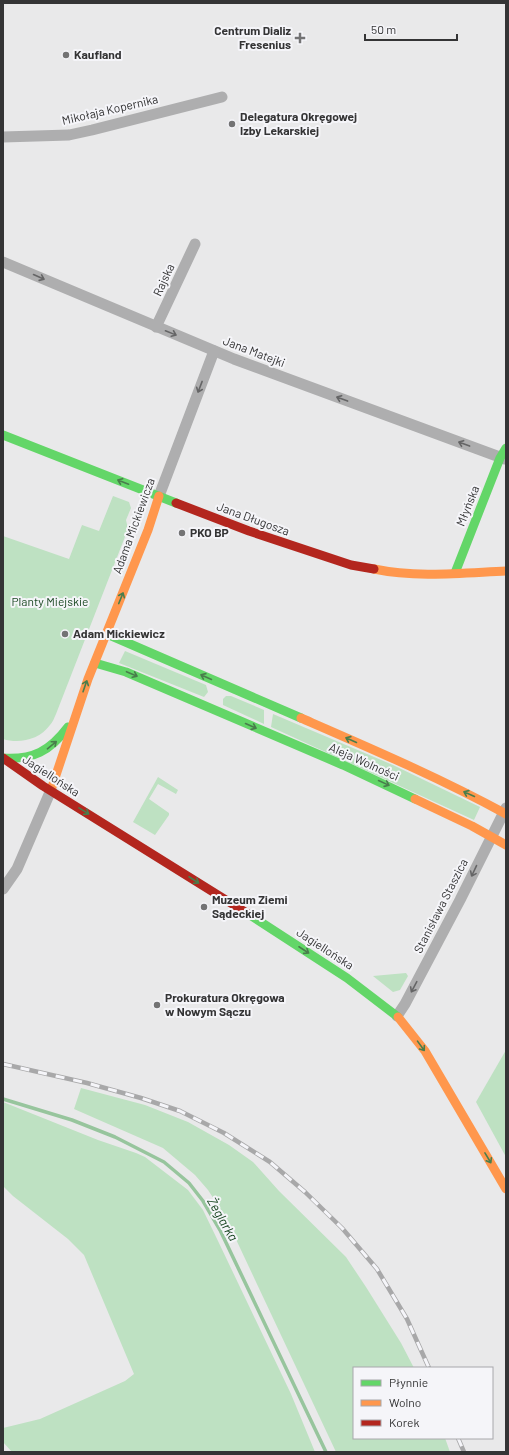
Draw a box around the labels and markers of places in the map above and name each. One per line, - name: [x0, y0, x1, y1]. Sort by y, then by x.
- place label: Centrum Dializ Fresenius: [214, 23, 291, 51]
- marker: Centrum Dializ Fresenius: [294, 32, 306, 44]
- place label: Kaufland: [74, 47, 122, 61]
- marker: Kaufland: [61, 50, 71, 60]
- place label: Delegatura Okręgowej Izby Lekarskiej: [240, 109, 357, 137]
- marker: Delegatura Okręgowej Izby Lekarskiej: [227, 119, 237, 129]
- place label: PKO BP: [190, 525, 229, 539]
- marker: PKO BP: [177, 528, 187, 538]
- place label: Adam Mickiewicz: [73, 626, 165, 640]
- marker: Adam Mickiewicz: [60, 629, 70, 639]
- place label: Muzeum Ziemi Sądeckiej: [212, 892, 288, 920]
- marker: Muzeum Ziemi Sądeckiej: [199, 902, 209, 912]
- place label: Prokuratura Okręgowa w Nowym Sączu: [165, 990, 285, 1018]
- marker: Prokuratura Okręgowa w Nowym Sączu: [152, 1000, 162, 1010]

